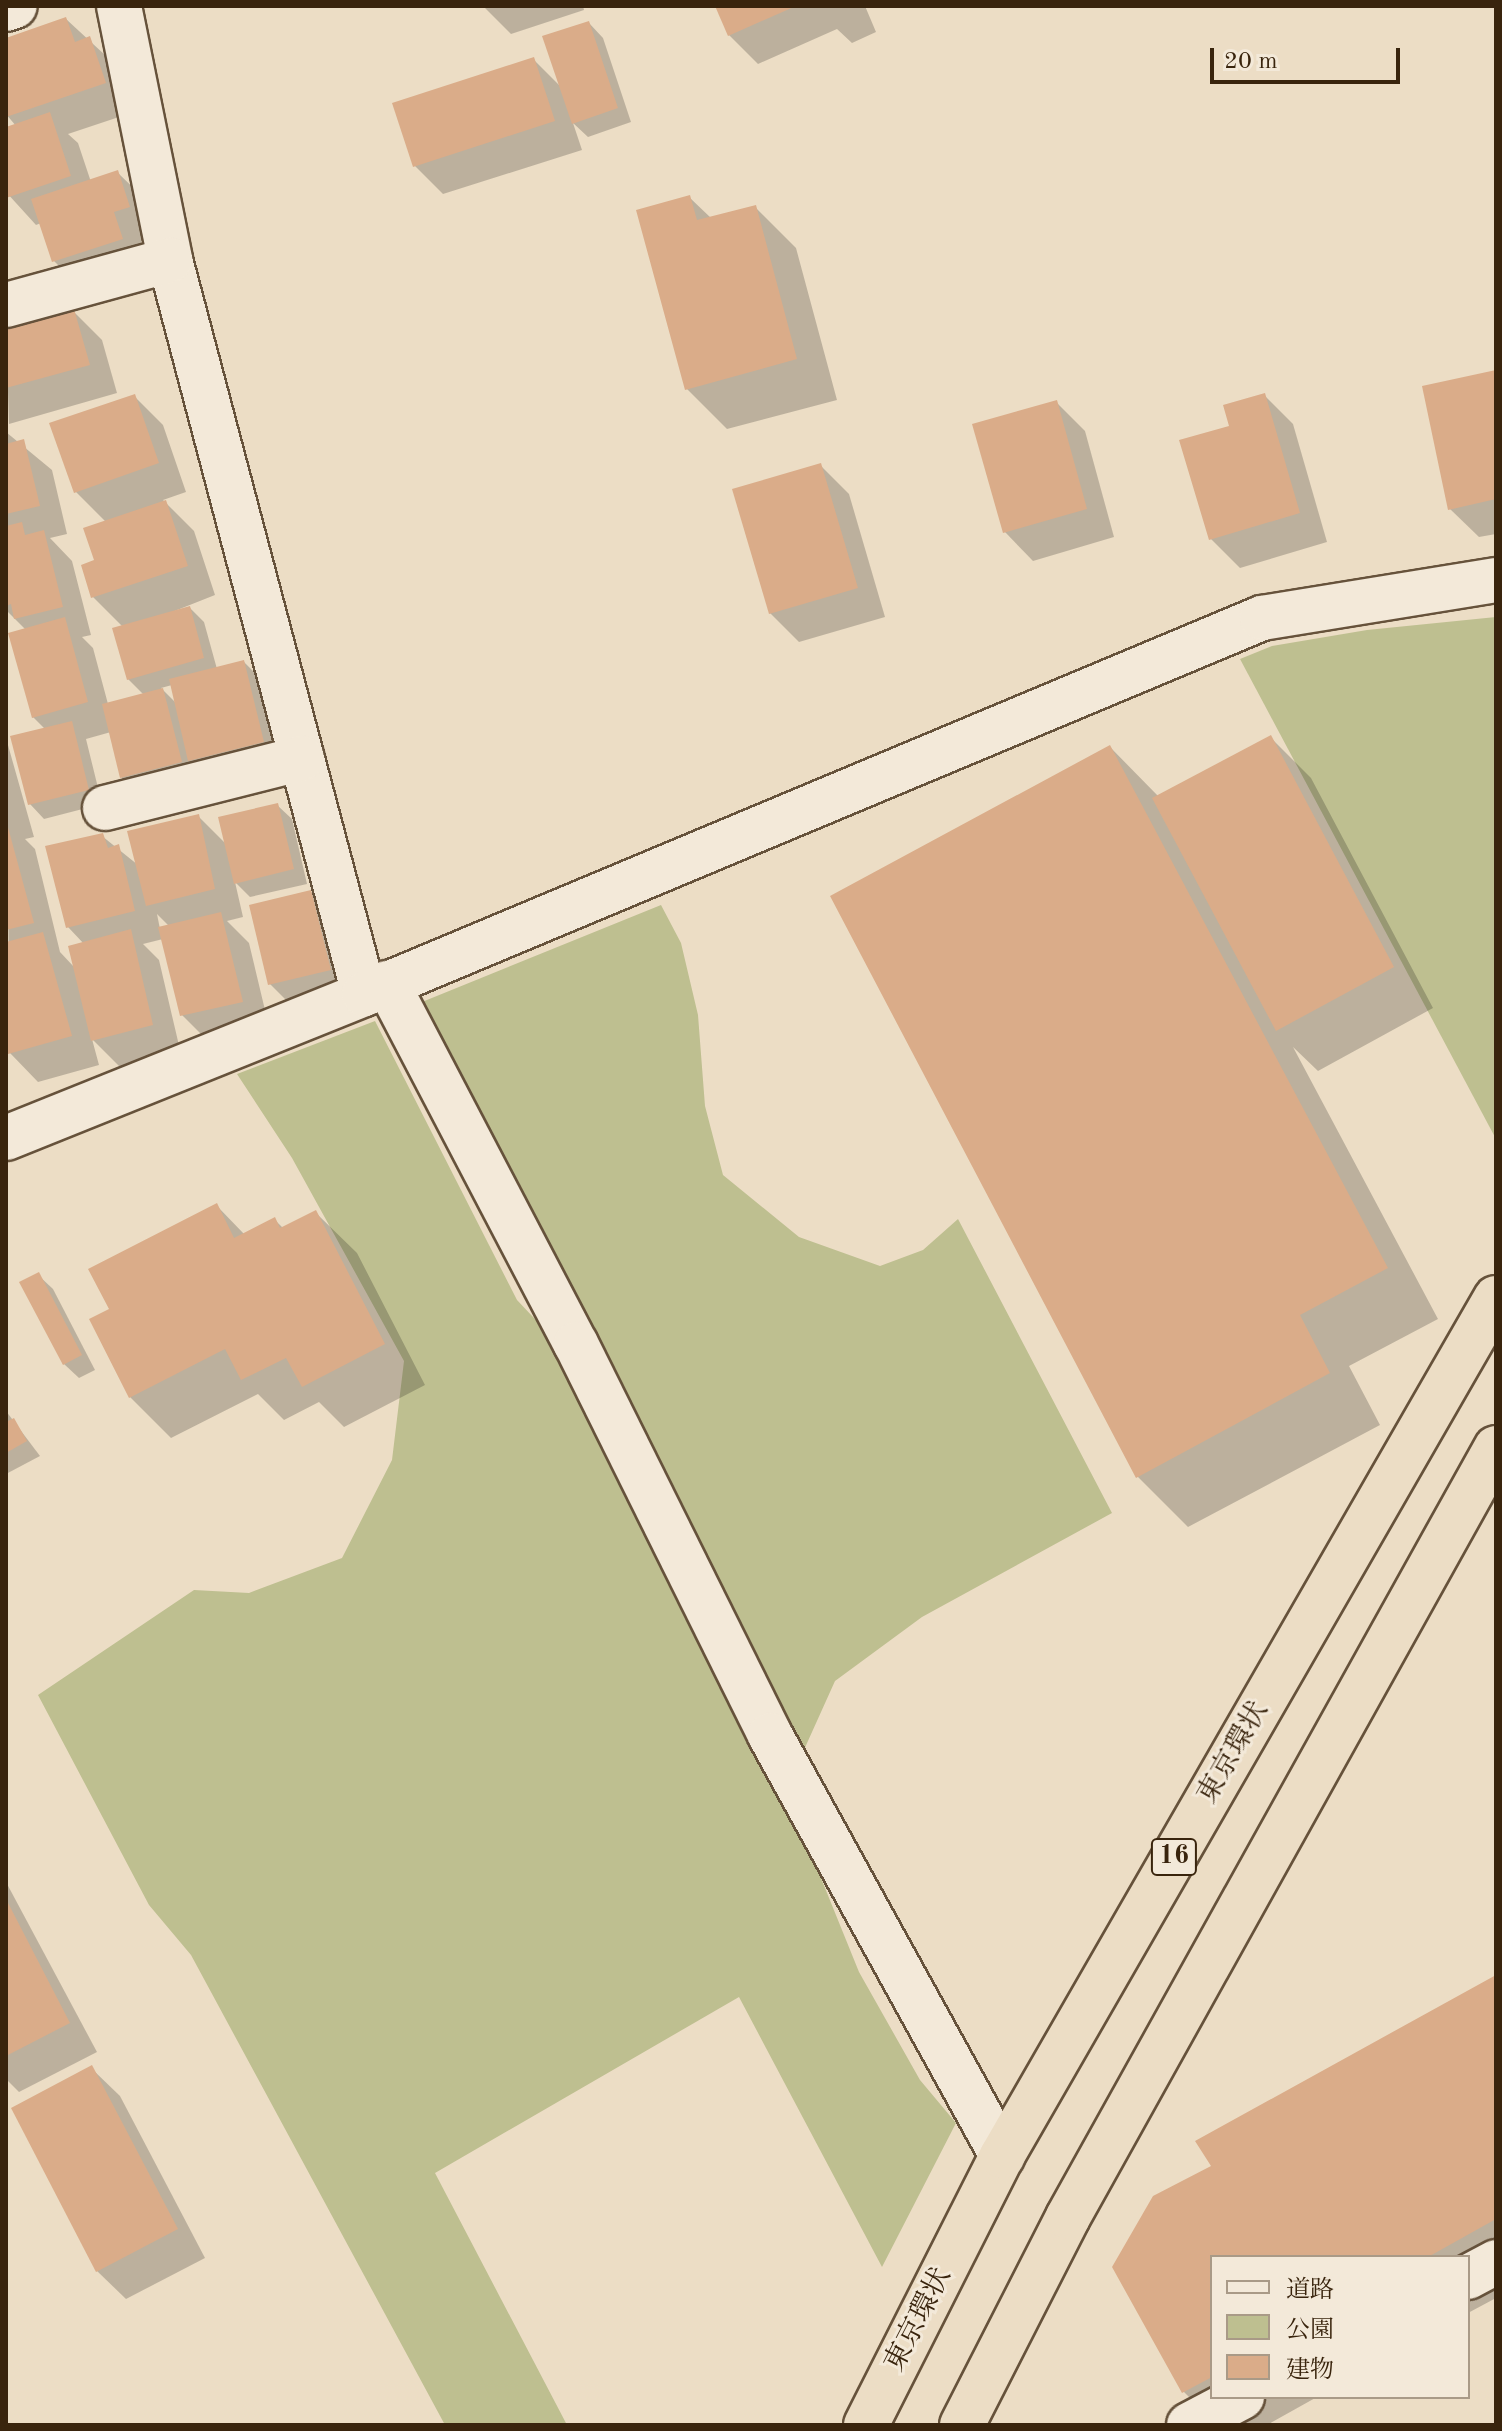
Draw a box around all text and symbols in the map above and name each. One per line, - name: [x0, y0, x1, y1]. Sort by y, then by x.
- scale bar: [1214, 32, 1404, 82]
- text: 20 m: [1224, 50, 1278, 74]
- street label: 東京環状: [1191, 1696, 1277, 1810]
- road number: 16: [1150, 1835, 1198, 1879]
- legend: [1210, 2255, 1470, 2399]
- street label: 東京環状: [879, 2262, 959, 2378]
- text: 道路: [1286, 2279, 1334, 2303]
- text: 公園: [1286, 2319, 1334, 2343]
- text: 建物: [1286, 2359, 1334, 2383]

